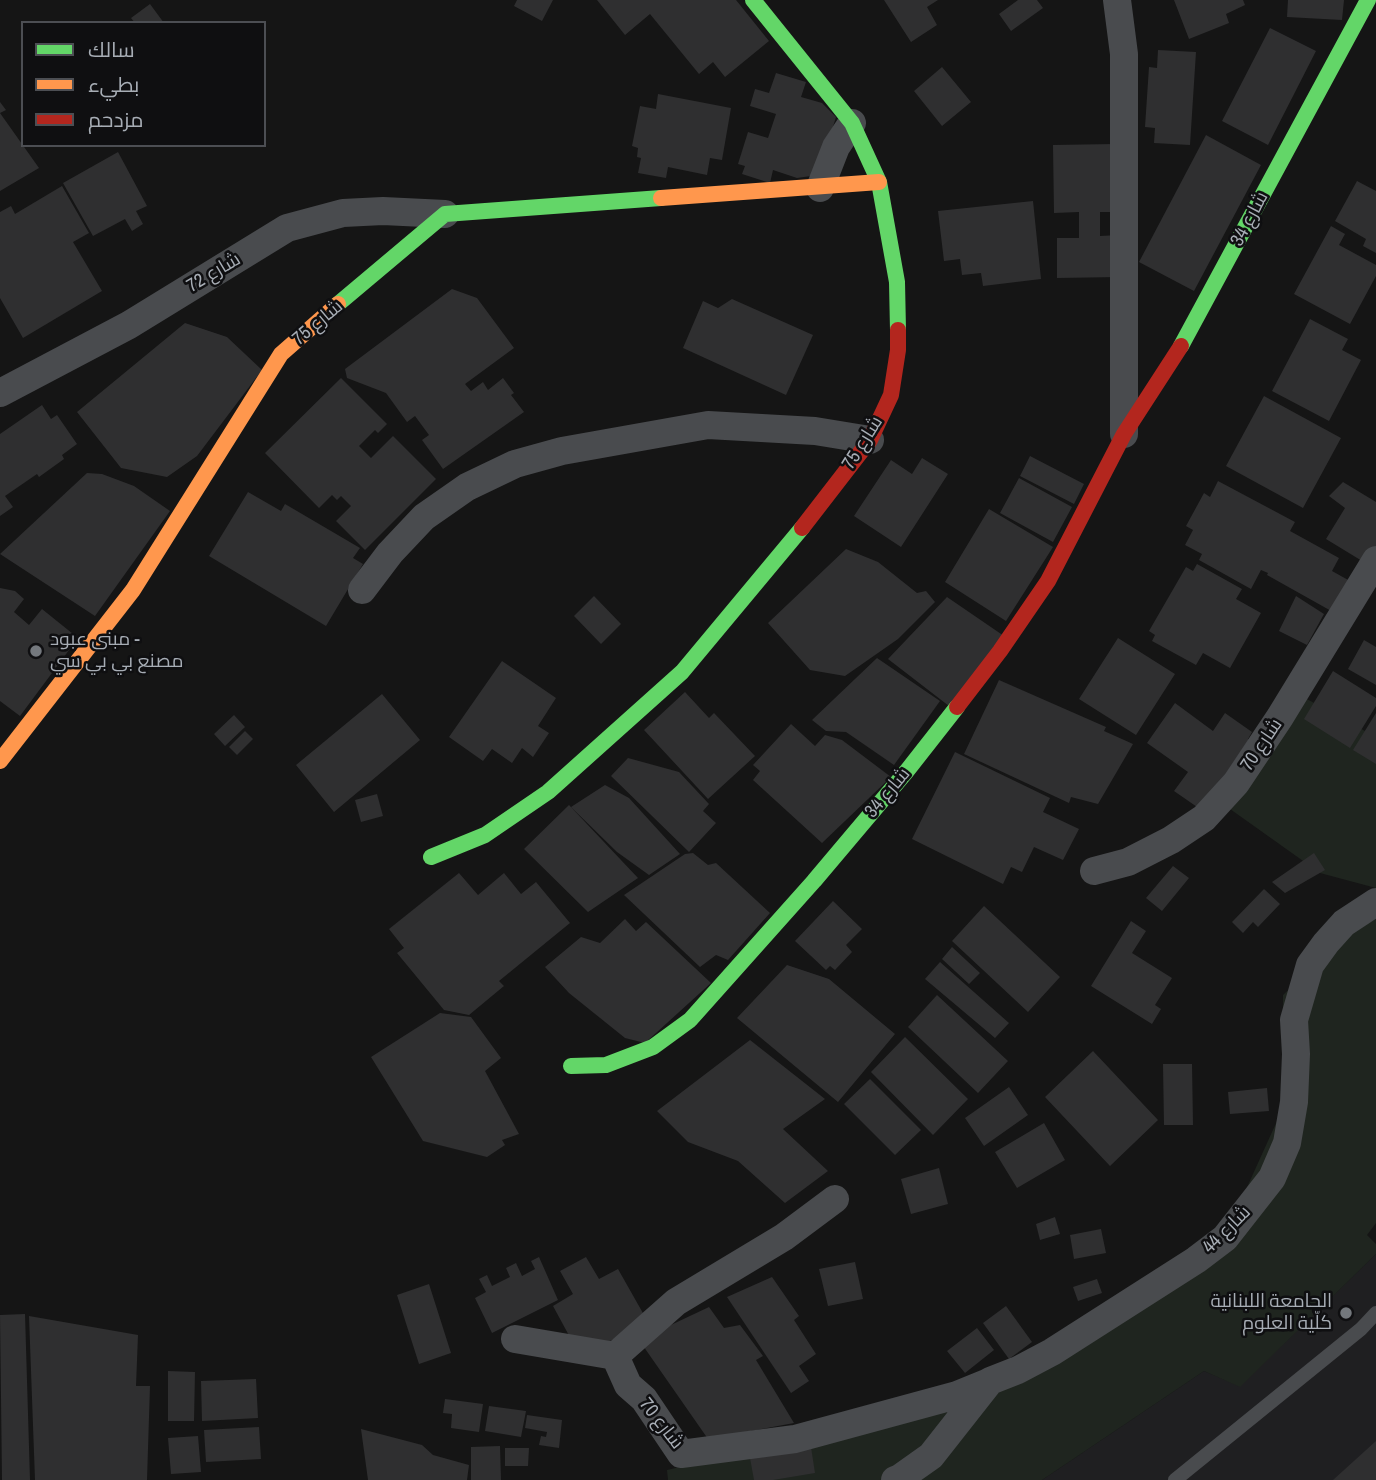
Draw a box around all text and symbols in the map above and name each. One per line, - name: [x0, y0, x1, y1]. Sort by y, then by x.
- legend: [21, 21, 266, 147]
- text: سالك: [88, 35, 135, 64]
- text: بطيء: [88, 70, 139, 99]
- text: مزدحم: [88, 105, 143, 134]
- street label: شارع 34: [1226, 188, 1274, 250]
- street label: شارع 72: [183, 248, 245, 298]
- street label: شارع 75: [288, 295, 348, 351]
- street label: شارع 75: [838, 412, 888, 474]
- place label: مبنى عبود - مصنع بي بي سي: [50, 629, 183, 673]
- marker: مبنى عبود - مصنع بي بي سي: [28, 643, 44, 659]
- street label: شارع 70: [1236, 714, 1288, 776]
- street label: شارع 34: [860, 763, 916, 823]
- street label: شارع 44: [1198, 1201, 1256, 1259]
- place label: الجامعة اللبنانية كلّية العلوم: [1210, 1291, 1332, 1335]
- marker: الجامعة اللبنانية كلّية العلوم: [1338, 1305, 1354, 1321]
- street label: شارع 70: [634, 1394, 688, 1454]

